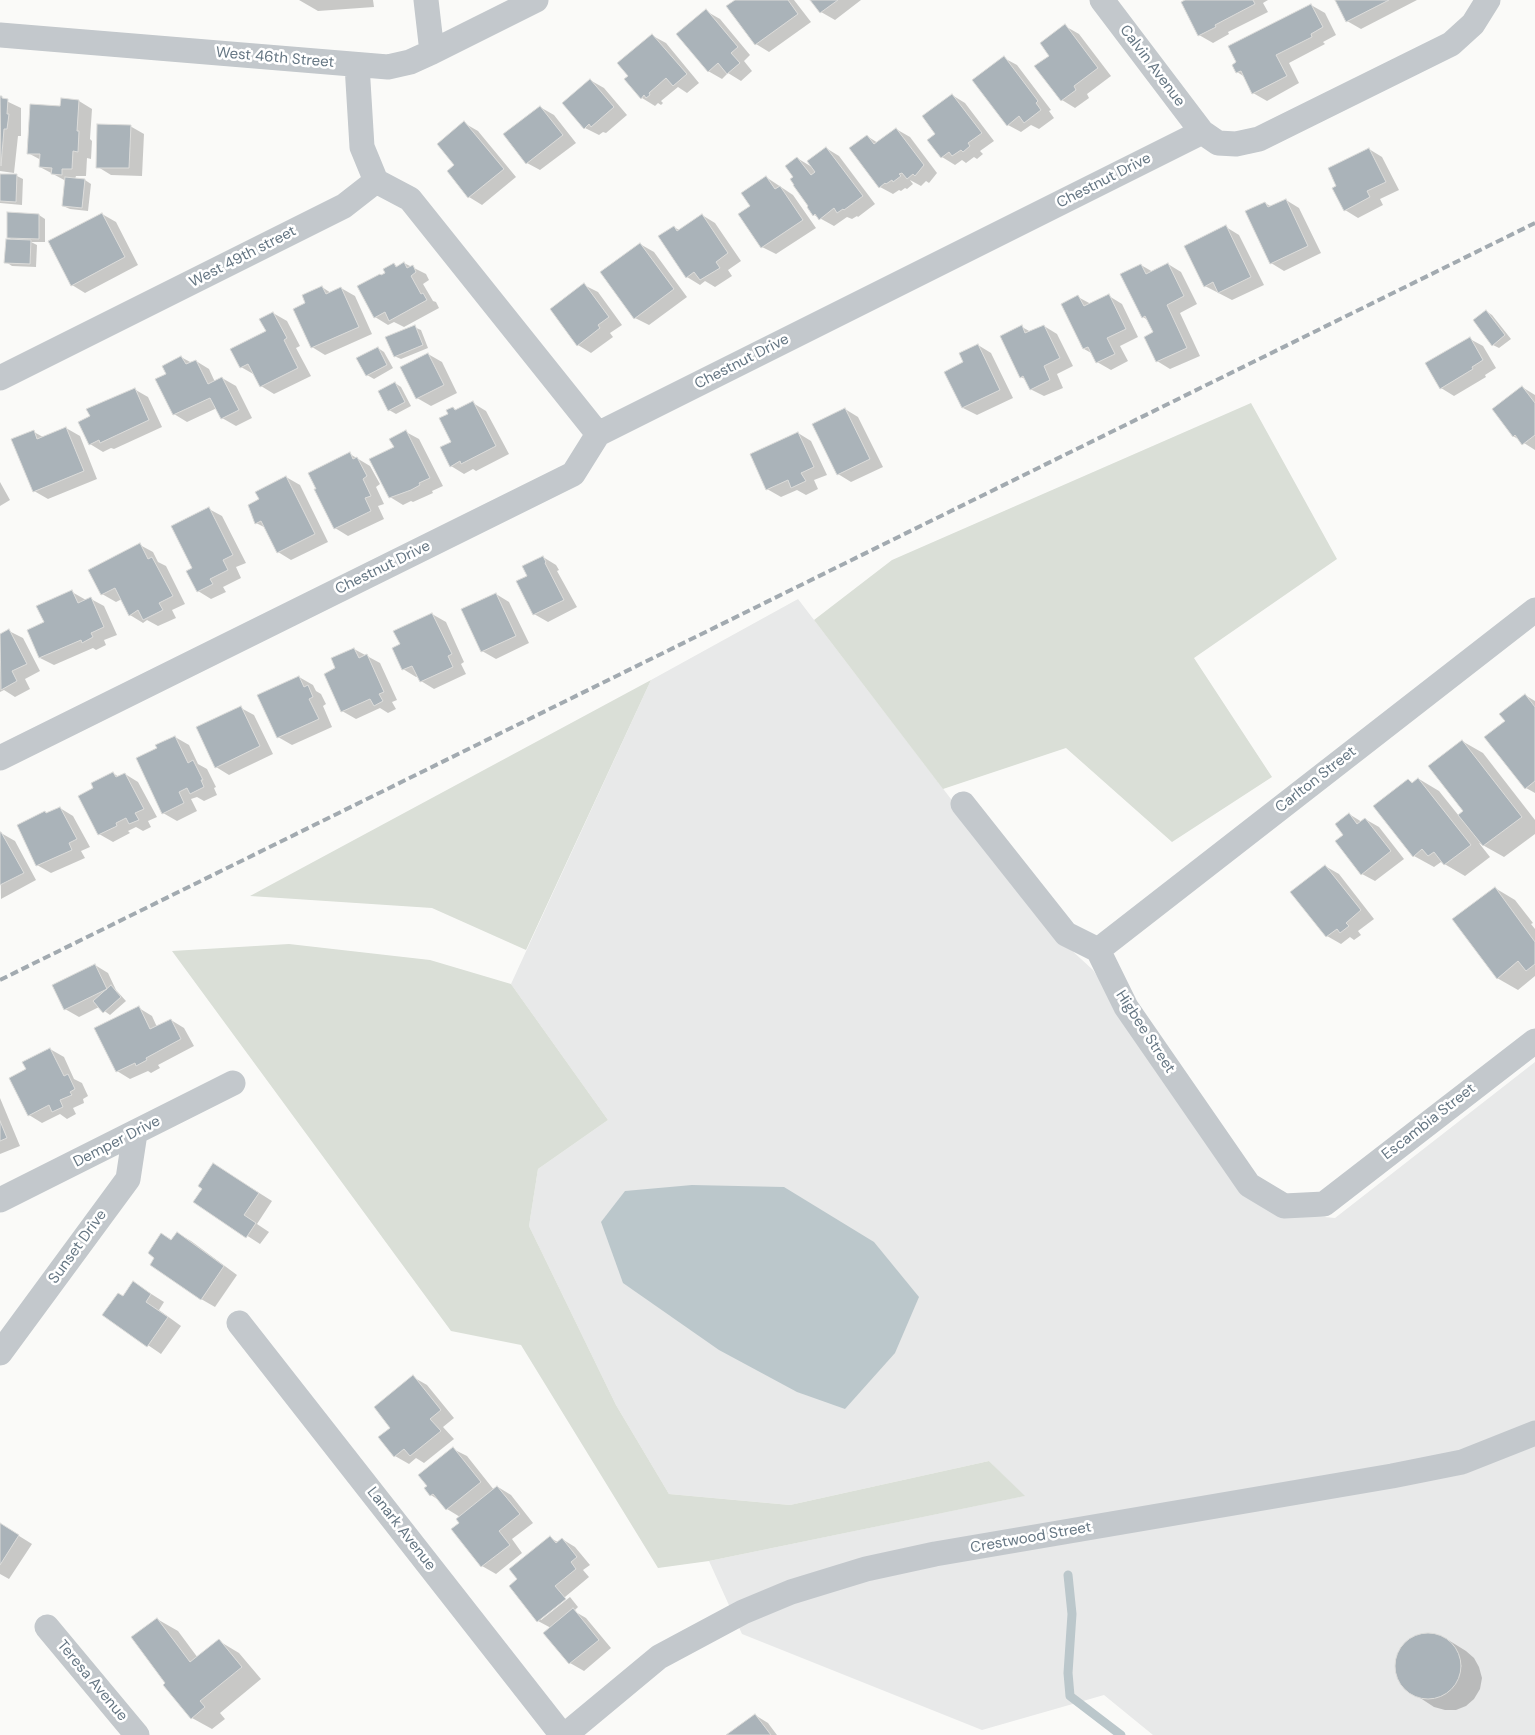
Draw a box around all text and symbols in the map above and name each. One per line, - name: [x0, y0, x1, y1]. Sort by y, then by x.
- street label: Calvin Avenue: [1116, 22, 1188, 110]
- street label: West 46th Street: [215, 44, 335, 72]
- street label: Chestnut Drive: [1054, 149, 1154, 213]
- street label: West 49th street: [187, 222, 299, 292]
- street label: Chestnut Drive: [692, 330, 792, 394]
- street label: Chestnut Drive: [333, 537, 433, 599]
- street label: Carlton Street: [1272, 743, 1360, 817]
- street label: Higbee Street: [1112, 987, 1178, 1077]
- street label: Escambia Street: [1379, 1080, 1479, 1164]
- street label: Demper Drive: [71, 1112, 163, 1172]
- street label: Sunset Drive: [45, 1206, 111, 1288]
- street label: Lanark Avenue: [363, 1484, 439, 1574]
- street label: Crestwood Street: [969, 1519, 1093, 1557]
- street label: Teresa Avenue: [53, 1637, 131, 1725]

